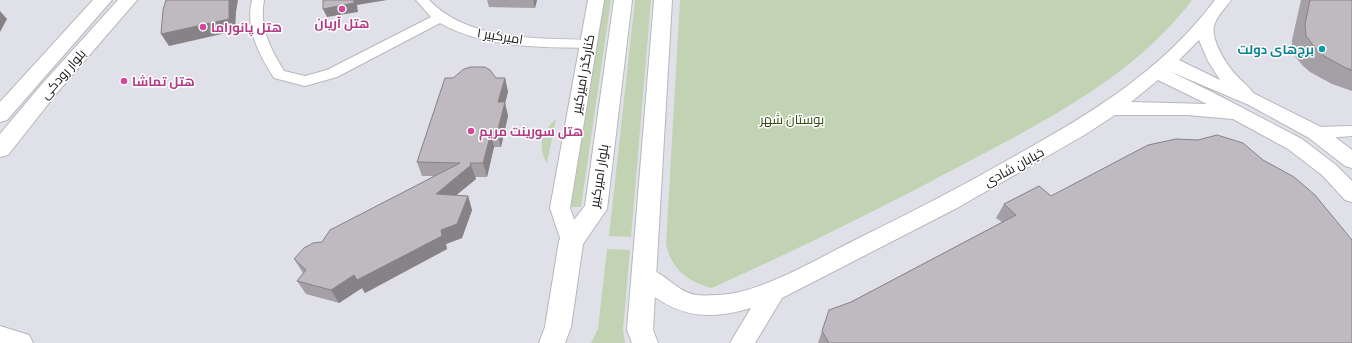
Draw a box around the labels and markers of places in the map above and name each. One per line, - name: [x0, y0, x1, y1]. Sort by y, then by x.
- marker: هتل آریان: [337, 4, 347, 14]
- place label: هتل آریان: [315, 15, 369, 32]
- place label: هتل پانوراما: [211, 19, 282, 37]
- marker: هتل پانوراما: [198, 22, 208, 32]
- place label: برج‌های دولت: [1238, 41, 1314, 58]
- marker: برج‌های دولت: [1317, 44, 1327, 54]
- place label: هتل تماشا: [132, 73, 195, 90]
- marker: هتل تماشا: [119, 76, 129, 86]
- place label: هتل سورینت مريم: [479, 123, 583, 141]
- marker: هتل سورینت مريم: [466, 126, 476, 136]

